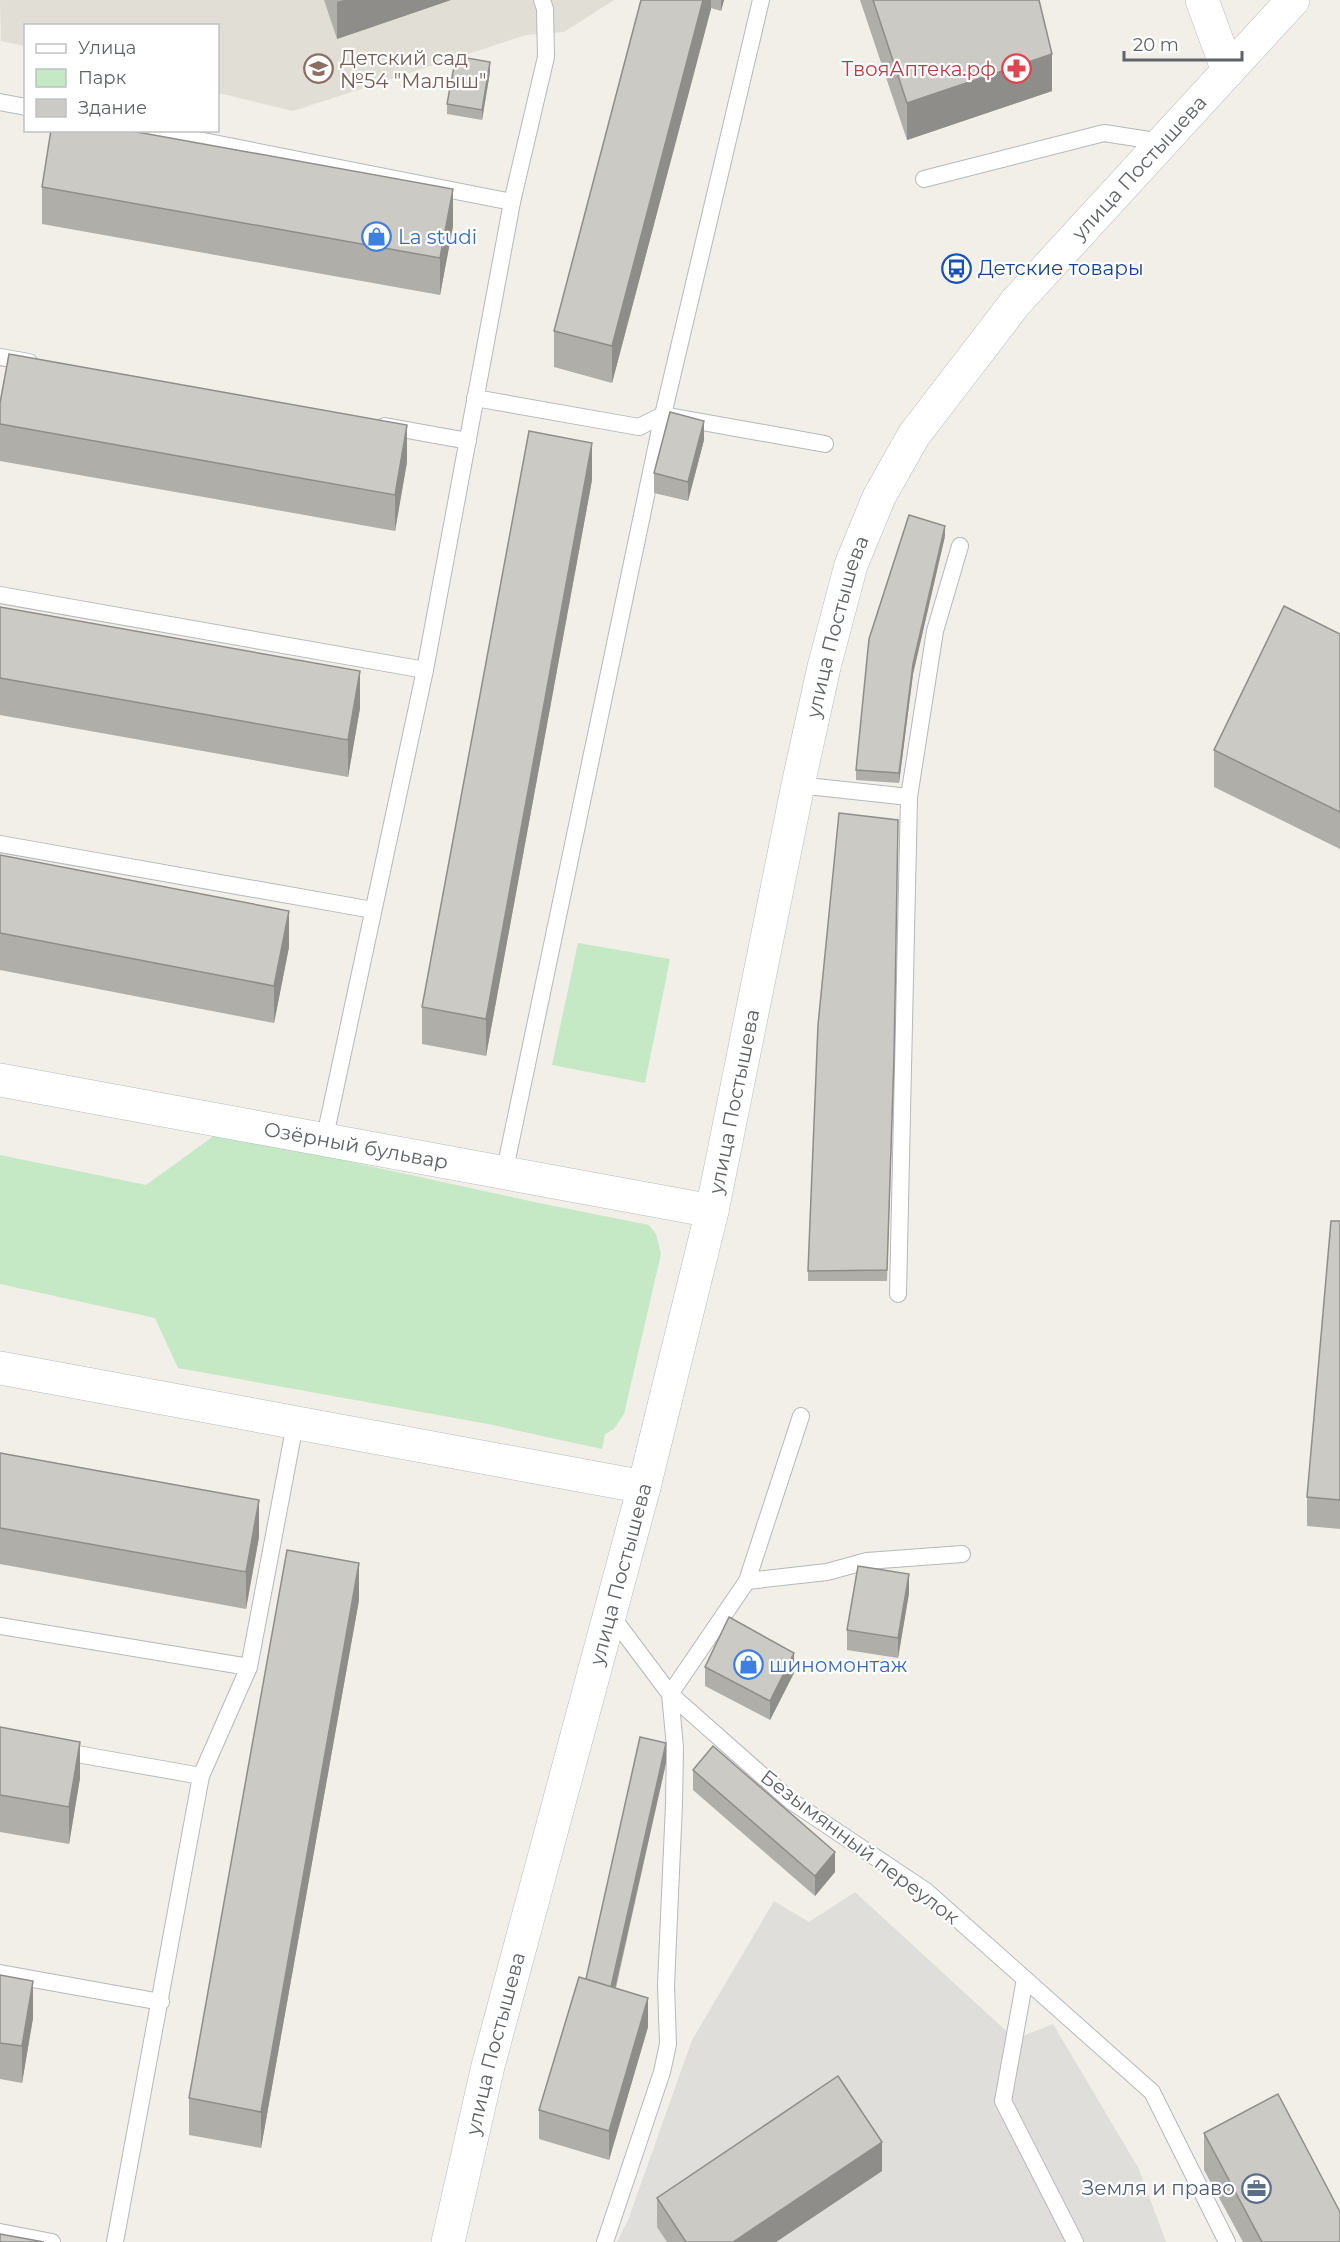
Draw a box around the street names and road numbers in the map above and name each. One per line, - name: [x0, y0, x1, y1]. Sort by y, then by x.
- street label: улица Постышева: [1066, 90, 1212, 246]
- street label: улица Постышева: [801, 532, 874, 721]
- street label: улица Постышева: [704, 1007, 764, 1197]
- street label: Озёрный бульвар: [262, 1117, 450, 1174]
- street label: улица Постышева: [584, 1480, 657, 1669]
- street label: Безымянный переулок: [756, 1765, 964, 1930]
- street label: улица Постышева: [460, 1949, 530, 2138]

